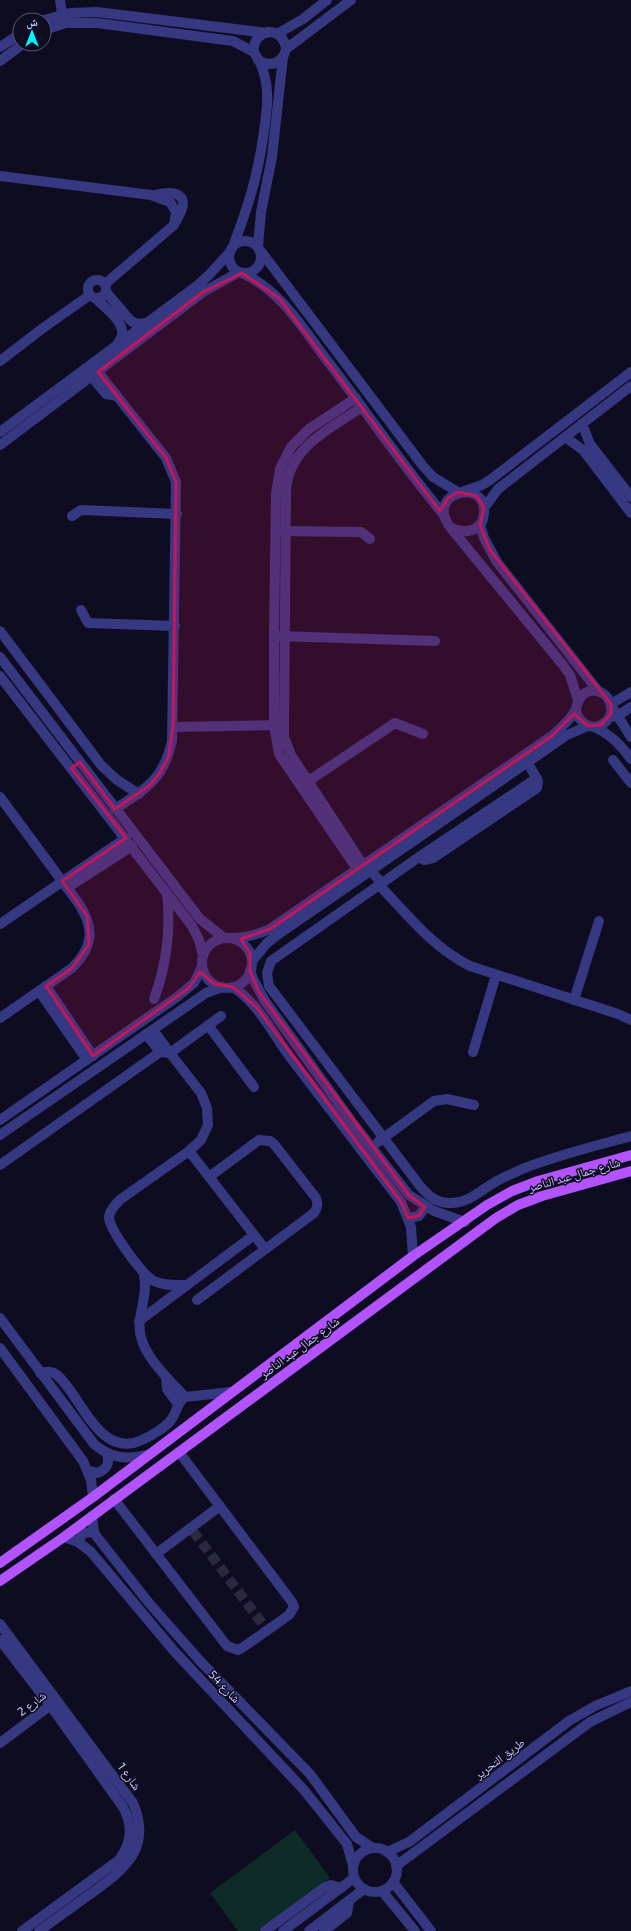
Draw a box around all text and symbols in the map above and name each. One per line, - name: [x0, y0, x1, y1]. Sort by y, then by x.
- north arrow: [12, 12, 52, 52]
- text: ش: [26, 15, 38, 30]
- street label: شارع جمال عبد الناصر: [525, 1154, 622, 1196]
- street label: شارع جمال عبد الناصر: [256, 1313, 343, 1383]
- street label: شارع 54: [205, 1667, 244, 1706]
- street label: شارع 2: [14, 1688, 49, 1720]
- street label: طريق التحرير: [471, 1735, 527, 1783]
- street label: شارع 1: [114, 1760, 145, 1794]

